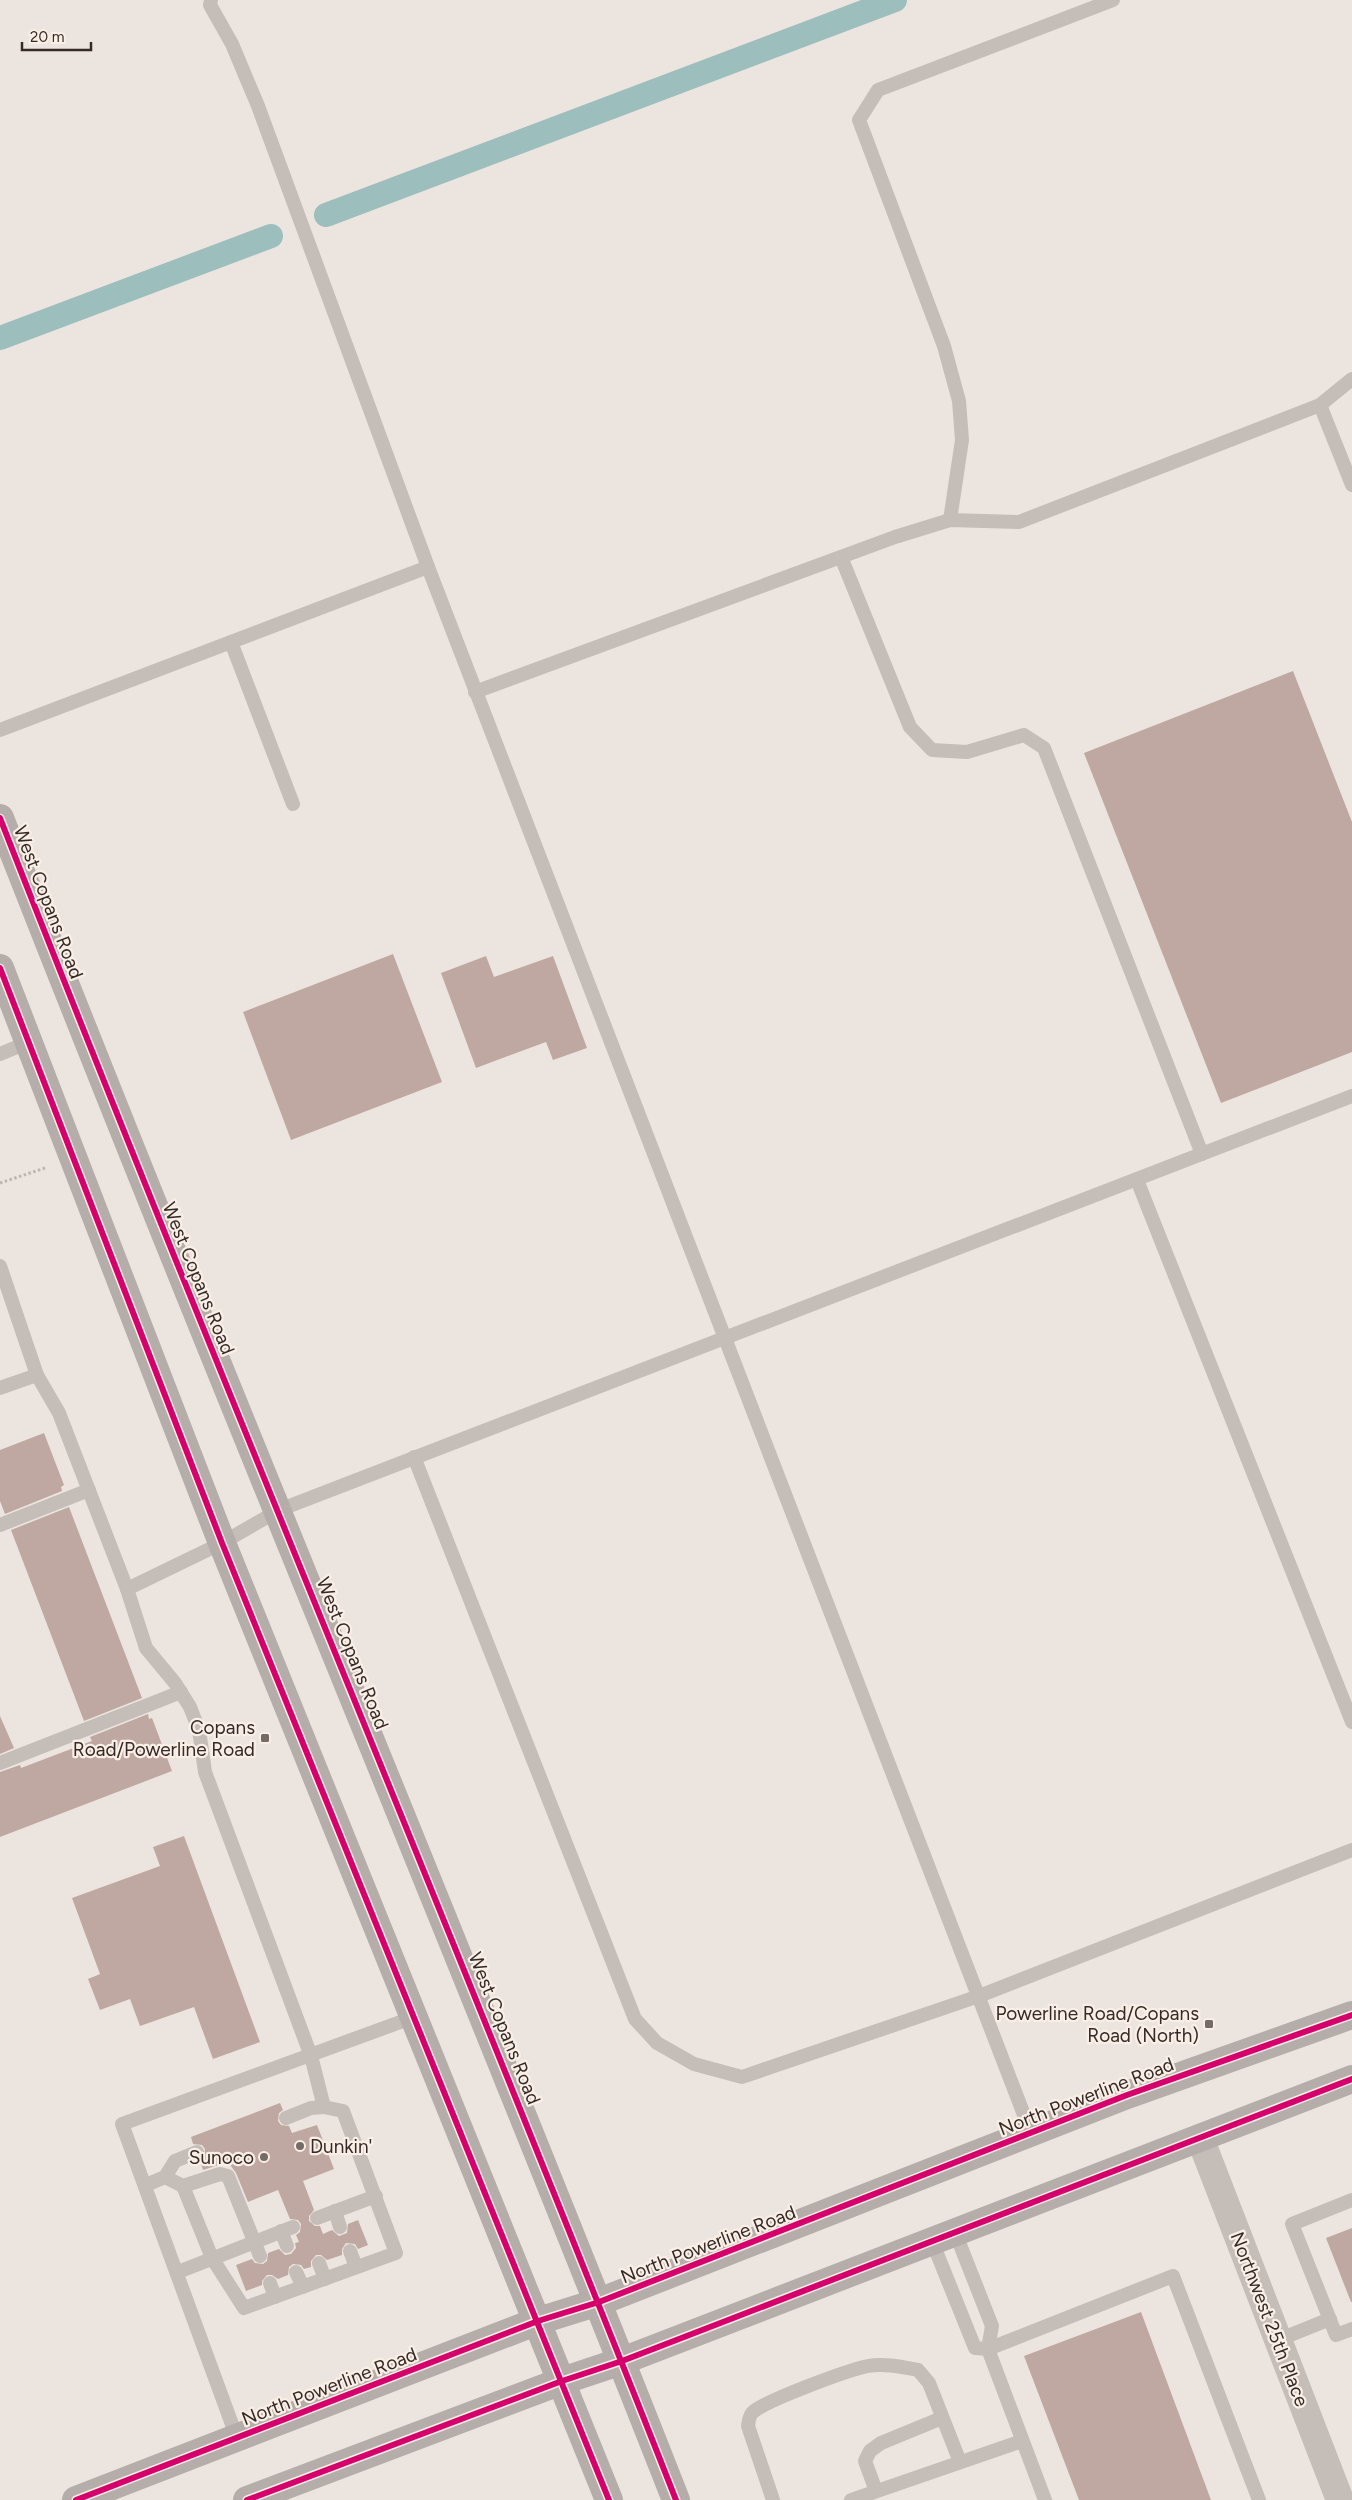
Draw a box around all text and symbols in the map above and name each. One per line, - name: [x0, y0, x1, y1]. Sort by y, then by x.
- scale bar: [22, 20, 91, 52]
- text: 20 m: [30, 28, 64, 46]
- street label: West Copans Road: [9, 822, 88, 982]
- street label: West Copans Road: [158, 1199, 240, 1358]
- street label: West Copans Road: [312, 1574, 394, 1733]
- place label: Copans Road/Powerline Road: [73, 1716, 255, 1761]
- marker: Copans Road/Powerline Road: [259, 1732, 271, 1744]
- street label: West Copans Road: [464, 1949, 546, 2108]
- place label: Powerline Road/Copans Road (North): [995, 2002, 1199, 2047]
- marker: Powerline Road/Copans Road (North): [1203, 2018, 1215, 2030]
- street label: North Powerline Road: [995, 2052, 1177, 2140]
- place label: Dunkin': [310, 2135, 372, 2158]
- marker: Dunkin': [294, 2140, 306, 2152]
- place label: Sunoco: [189, 2146, 254, 2169]
- marker: Sunoco: [258, 2151, 270, 2163]
- street label: North Powerline Road: [617, 2200, 799, 2288]
- street label: Northwest 25th Place: [1226, 2229, 1313, 2410]
- street label: North Powerline Road: [238, 2342, 420, 2430]

